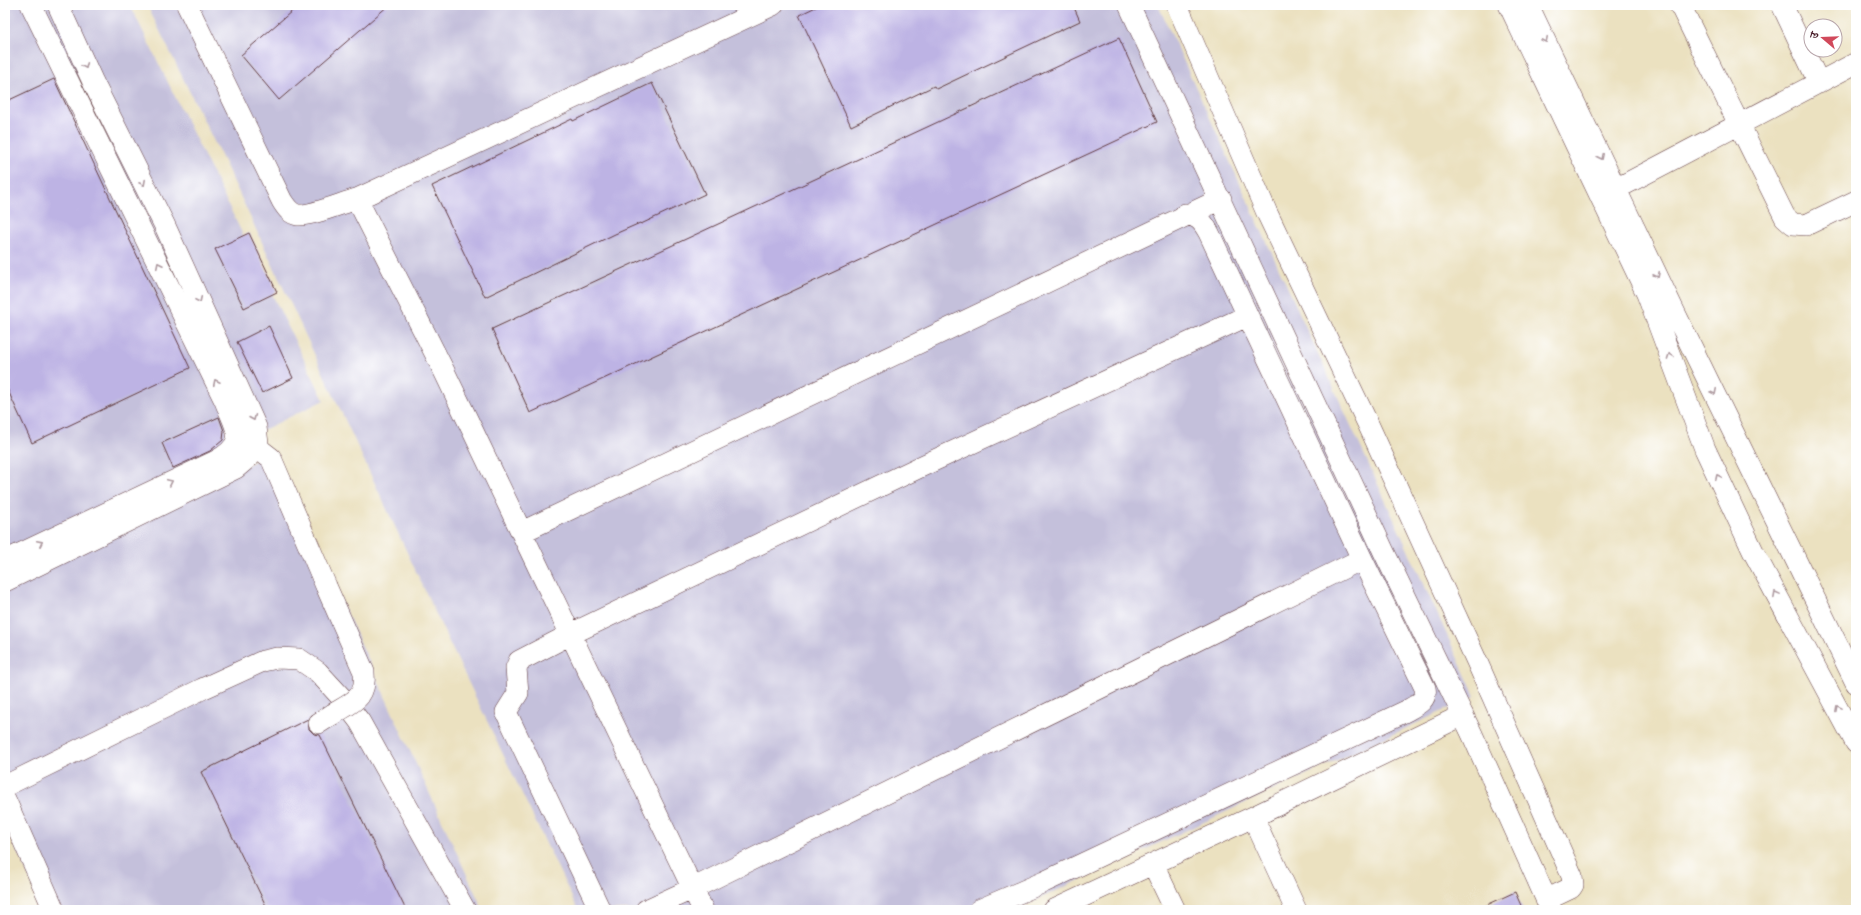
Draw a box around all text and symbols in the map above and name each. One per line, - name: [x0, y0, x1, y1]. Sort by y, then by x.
- north arrow: [1803, 18, 1843, 58]
- text: उ: [1807, 29, 1824, 42]
- one-way arrow: [1540, 36, 1548, 43]
- one-way arrow: [80, 62, 88, 69]
- one-way arrow: [1596, 153, 1604, 161]
- one-way arrow: [138, 178, 146, 186]
- one-way arrow: [156, 262, 164, 270]
- one-way arrow: [1652, 270, 1660, 278]
- one-way arrow: [194, 296, 202, 303]
- one-way arrow: [1667, 353, 1675, 360]
- one-way arrow: [213, 379, 221, 387]
- one-way arrow: [1709, 387, 1717, 395]
- one-way arrow: [248, 415, 256, 422]
- one-way arrow: [1715, 474, 1723, 482]
- one-way arrow: [166, 479, 174, 487]
- one-way arrow: [36, 540, 43, 548]
- one-way arrow: [1773, 590, 1781, 598]
- one-way arrow: [1835, 705, 1842, 712]

